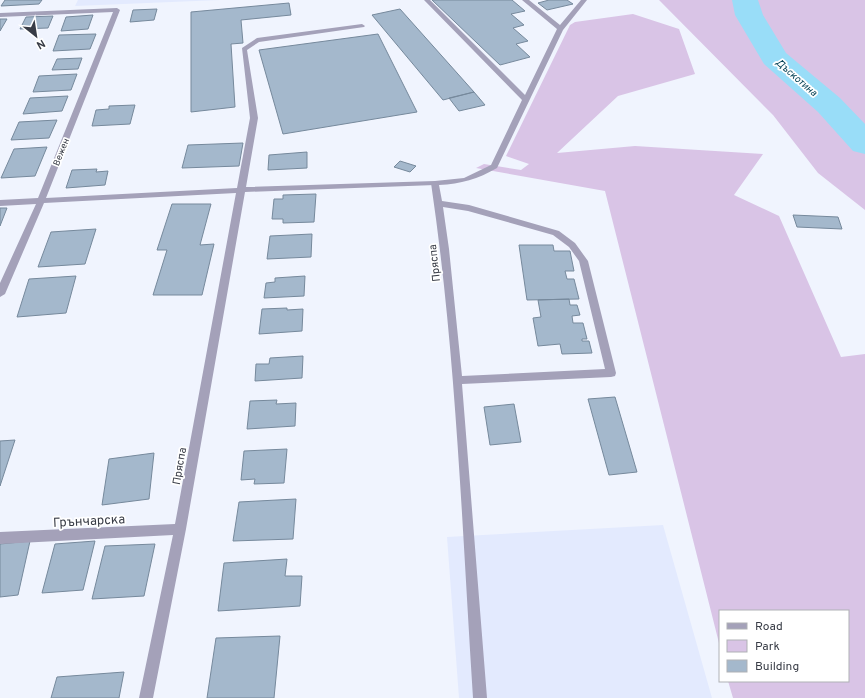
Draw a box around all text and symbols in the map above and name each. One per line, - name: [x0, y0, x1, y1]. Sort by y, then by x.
- north arrow: [16, 16, 56, 56]
- text: N: [34, 36, 47, 52]
- water label: Дъскотина: [773, 57, 820, 100]
- street label: Вежен: [51, 137, 72, 168]
- street label: Пряспа: [426, 243, 444, 282]
- street label: Пряспа: [170, 446, 190, 486]
- street label: Грънчарска: [53, 512, 126, 532]
- legend: [719, 610, 849, 682]
- text: Road: [755, 619, 783, 635]
- text: Park: [755, 639, 780, 655]
- text: Building: [755, 659, 799, 675]

